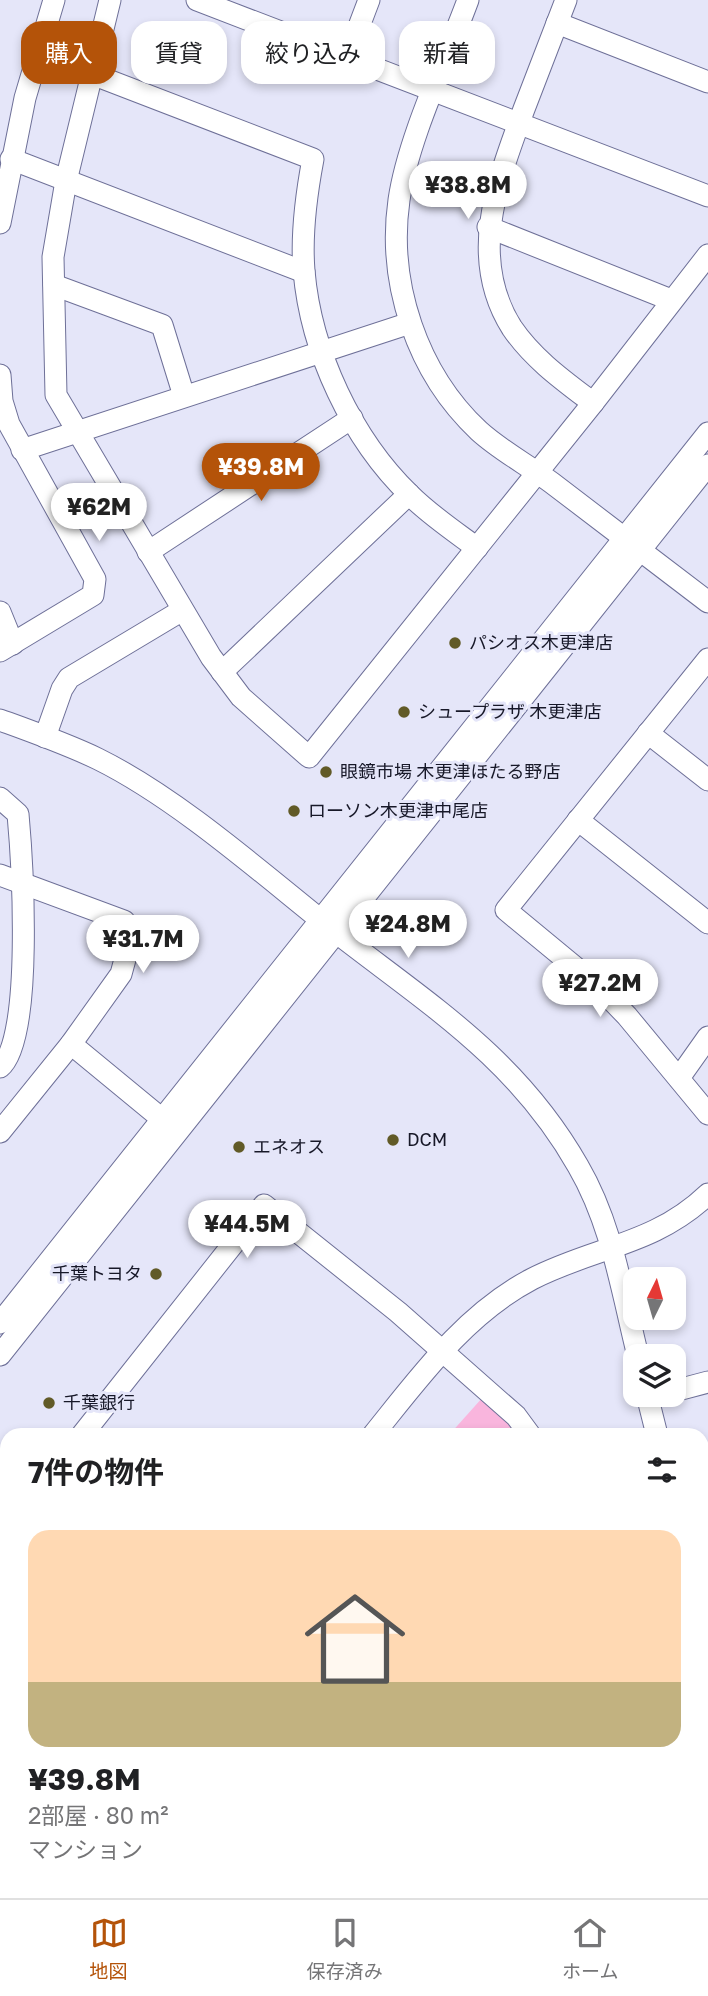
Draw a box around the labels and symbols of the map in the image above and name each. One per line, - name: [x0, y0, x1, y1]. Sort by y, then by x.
- pin: ¥38.8M: [411, 162, 525, 221]
- pin: ¥39.8M: [204, 444, 318, 503]
- pin: ¥62M: [58, 484, 140, 543]
- place label: パシオス木更津店: [469, 631, 613, 653]
- marker: パシオス木更津店: [447, 635, 463, 651]
- place label: シュープラザ 木更津店: [418, 700, 601, 722]
- marker: シュープラザ 木更津店: [396, 704, 412, 720]
- place label: 眼鏡市場 木更津ほたる野店: [340, 760, 561, 782]
- marker: 眼鏡市場 木更津ほたる野店: [318, 764, 334, 780]
- place label: ローソン木更津中尾店: [308, 799, 488, 821]
- marker: ローソン木更津中尾店: [286, 803, 302, 819]
- pin: ¥24.8M: [351, 900, 465, 960]
- pin: ¥31.7M: [86, 916, 200, 975]
- pin: ¥27.2M: [543, 960, 657, 1019]
- place label: DCM: [407, 1128, 447, 1150]
- marker: DCM: [385, 1132, 401, 1148]
- place label: エネオス: [253, 1135, 325, 1157]
- marker: エネオス: [231, 1139, 247, 1155]
- pin: ¥44.5M: [190, 1200, 304, 1260]
- place label: 千葉トヨタ: [52, 1262, 142, 1284]
- marker: 千葉トヨタ: [148, 1266, 164, 1282]
- north arrow: [623, 1267, 686, 1330]
- place label: 千葉銀行: [63, 1391, 135, 1413]
- marker: 千葉銀行: [41, 1395, 57, 1411]

